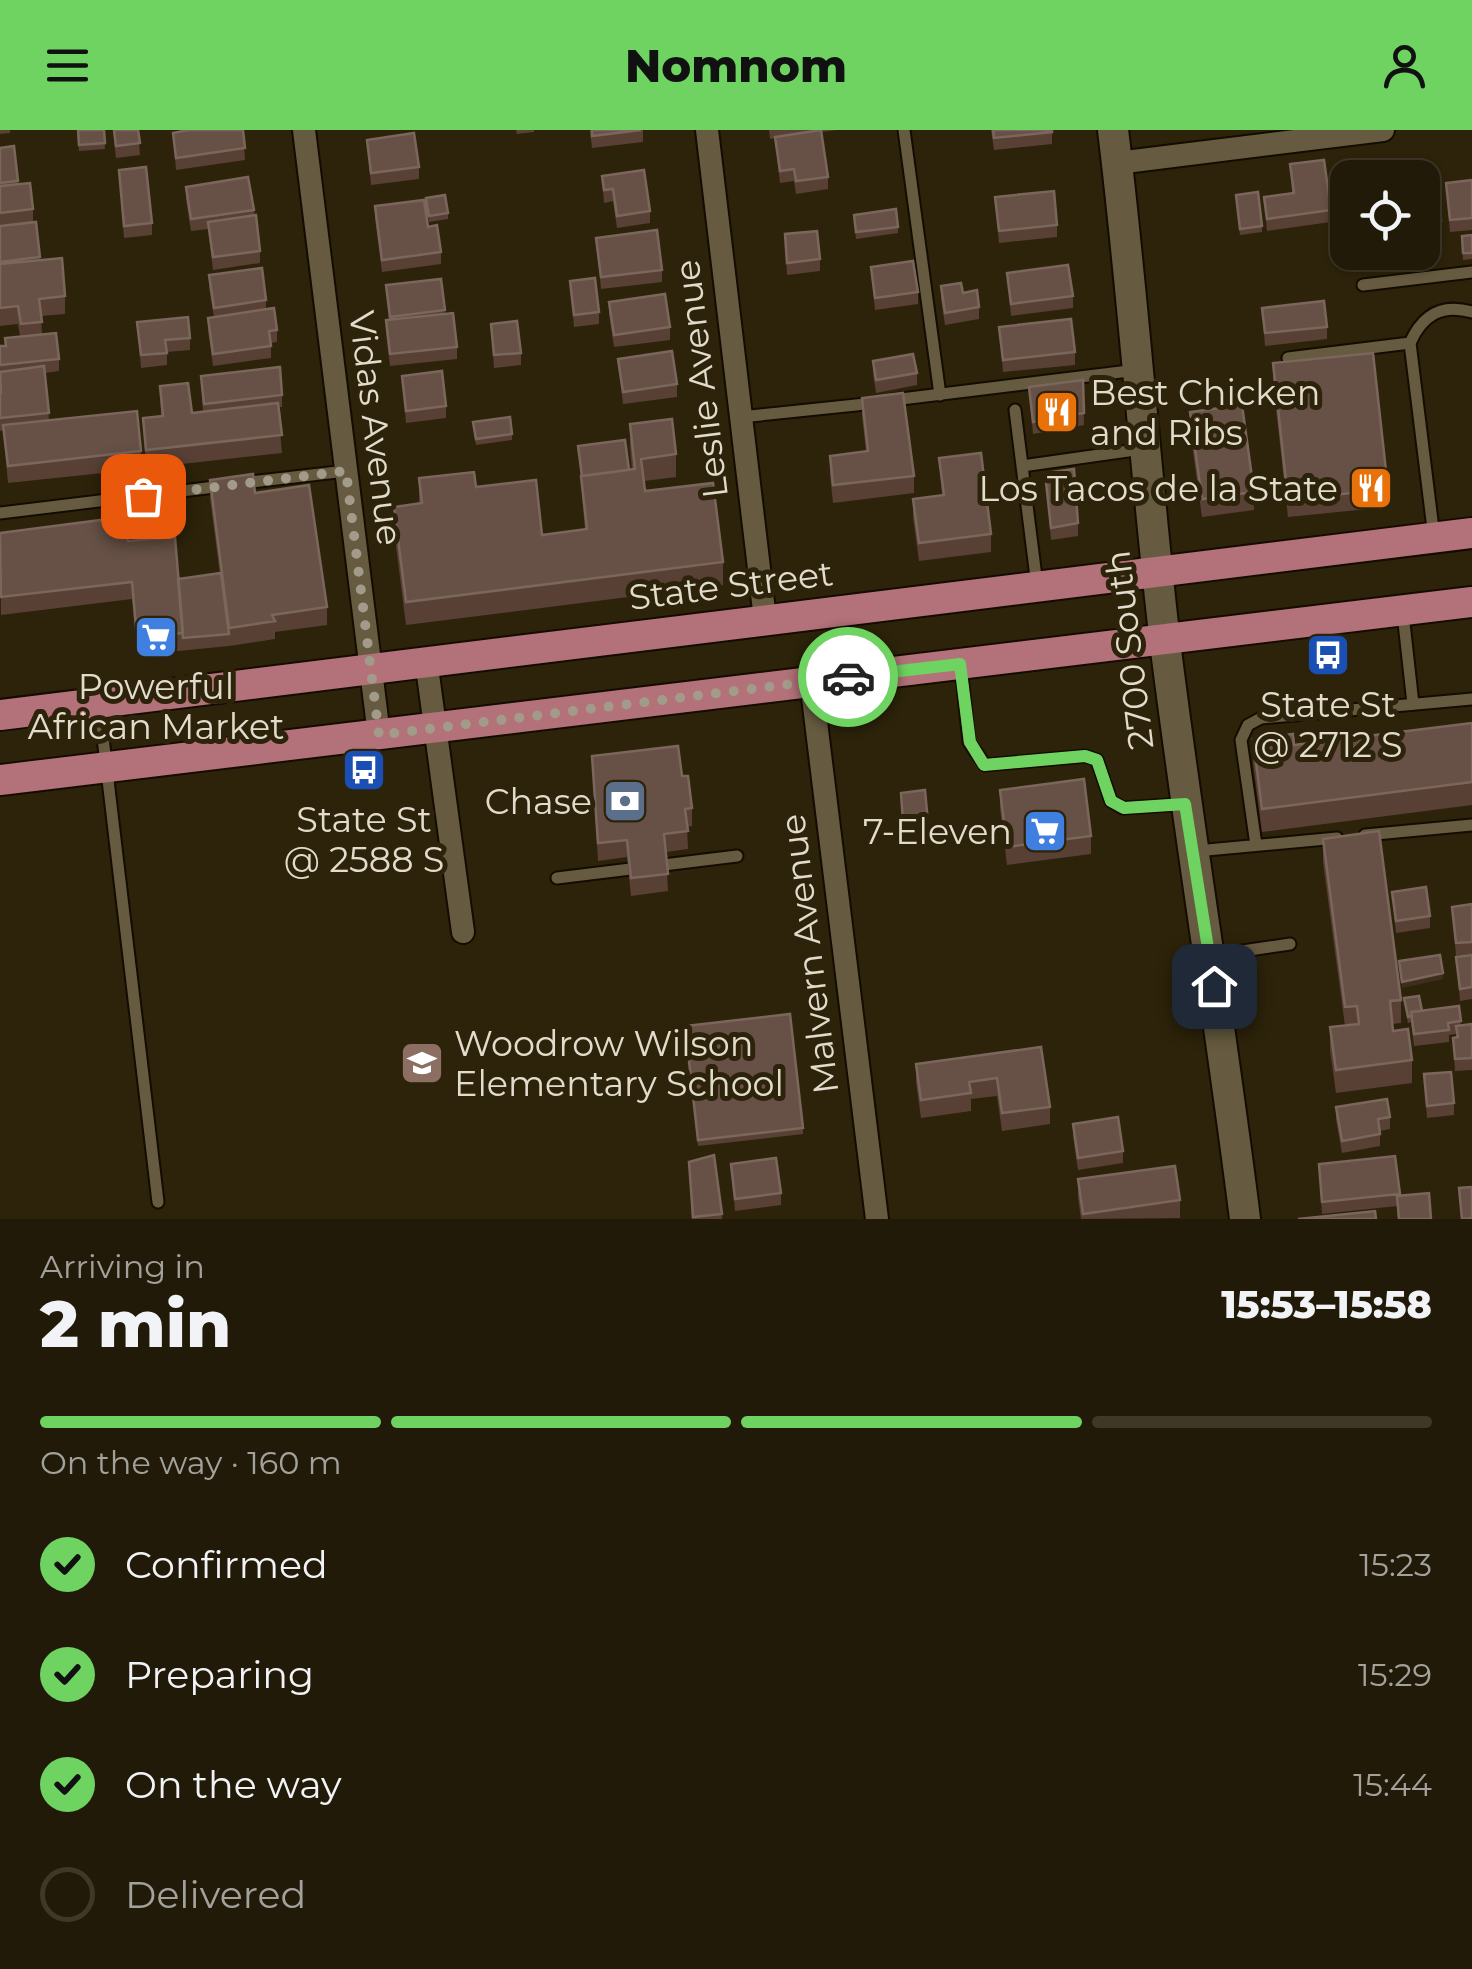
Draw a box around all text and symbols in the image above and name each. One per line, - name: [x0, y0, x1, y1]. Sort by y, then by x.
- icon: menu: [40, 38, 95, 93]
- text: Nomnom: [625, 38, 847, 93]
- icon: person: [1377, 38, 1432, 93]
- map controls: [1330, 160, 1440, 270]
- button: locate: [1330, 160, 1440, 270]
- street label: Leslie Avenue: [665, 257, 737, 501]
- street label: Vidas Avenue: [340, 308, 412, 548]
- place label: Best Chicken and Ribs: [1090, 371, 1320, 454]
- restaurant icon: Best Chicken and Ribs: [1034, 389, 1080, 435]
- pin: [101, 454, 186, 539]
- restaurant icon: Los Tacos de la State: [1348, 465, 1394, 511]
- place label: Los Tacos de la State: [978, 467, 1338, 510]
- icon: bag: [116, 469, 171, 524]
- street label: 2700 South: [1095, 548, 1163, 752]
- street label: State Street: [626, 551, 836, 619]
- supermarket icon: Powerful African Market: [133, 614, 179, 660]
- courier: [798, 627, 898, 727]
- bus stop icon: State St @ 2712 S: [1305, 632, 1351, 678]
- icon: car: [821, 650, 876, 705]
- place label: Powerful African Market: [28, 665, 284, 748]
- place label: State St @ 2712 S: [1253, 683, 1403, 766]
- bus stop icon: State St @ 2588 S: [341, 747, 387, 793]
- bank icon: Chase: [602, 778, 648, 824]
- place label: Chase: [485, 780, 592, 823]
- place label: State St @ 2588 S: [284, 798, 444, 881]
- supermarket icon: 7-Eleven: [1022, 808, 1068, 854]
- place label: 7-Eleven: [863, 810, 1012, 853]
- street label: Malvern Avenue: [770, 812, 848, 1096]
- pin: [1172, 944, 1257, 1029]
- icon: home: [1187, 959, 1242, 1014]
- place label: Woodrow Wilson Elementary School: [454, 1022, 784, 1105]
- school or university icon: Woodrow Wilson Elementary School: [399, 1040, 445, 1086]
- text: Arriving in: [40, 1247, 205, 1286]
- text: 15:53–15:58: [1221, 1281, 1432, 1328]
- text: 2 min: [40, 1284, 231, 1363]
- text: On the way · 160 m: [40, 1443, 342, 1482]
- icon: check: [40, 1537, 95, 1592]
- text: Confirmed: [125, 1541, 328, 1588]
- text: 15:23: [1359, 1545, 1432, 1584]
- icon: check: [40, 1647, 95, 1702]
- text: Preparing: [125, 1651, 314, 1698]
- text: 15:29: [1358, 1655, 1432, 1694]
- icon: check: [40, 1757, 95, 1812]
- text: On the way: [125, 1761, 342, 1808]
- text: 15:44: [1353, 1765, 1432, 1804]
- text: Delivered: [125, 1871, 306, 1918]

